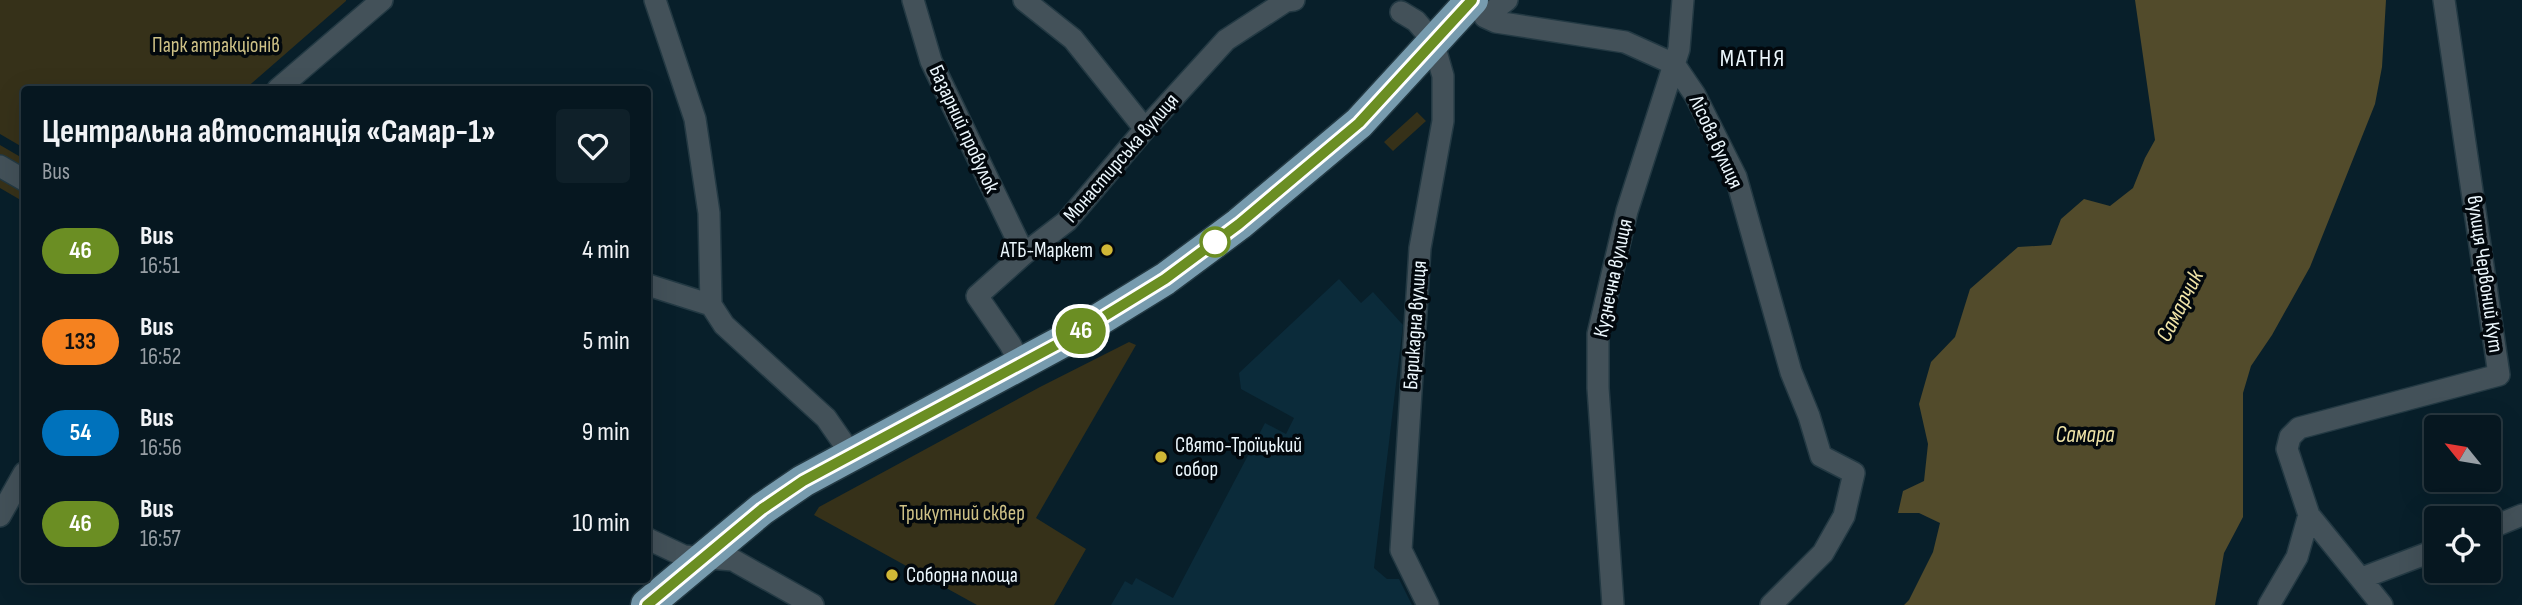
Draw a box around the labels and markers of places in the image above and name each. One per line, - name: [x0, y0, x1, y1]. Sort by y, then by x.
- unlabelled marker: [1200, 227, 1230, 257]
- place label: АТБ-Маркет: [1000, 238, 1093, 263]
- marker: АТБ-Маркет: [1099, 242, 1115, 258]
- place label: Свято-Троїцький собор: [1175, 433, 1302, 482]
- marker: Свято-Троїцький собор: [1153, 449, 1169, 465]
- place label: Соборна площа: [906, 563, 1018, 588]
- marker: Соборна площа: [884, 567, 900, 583]

